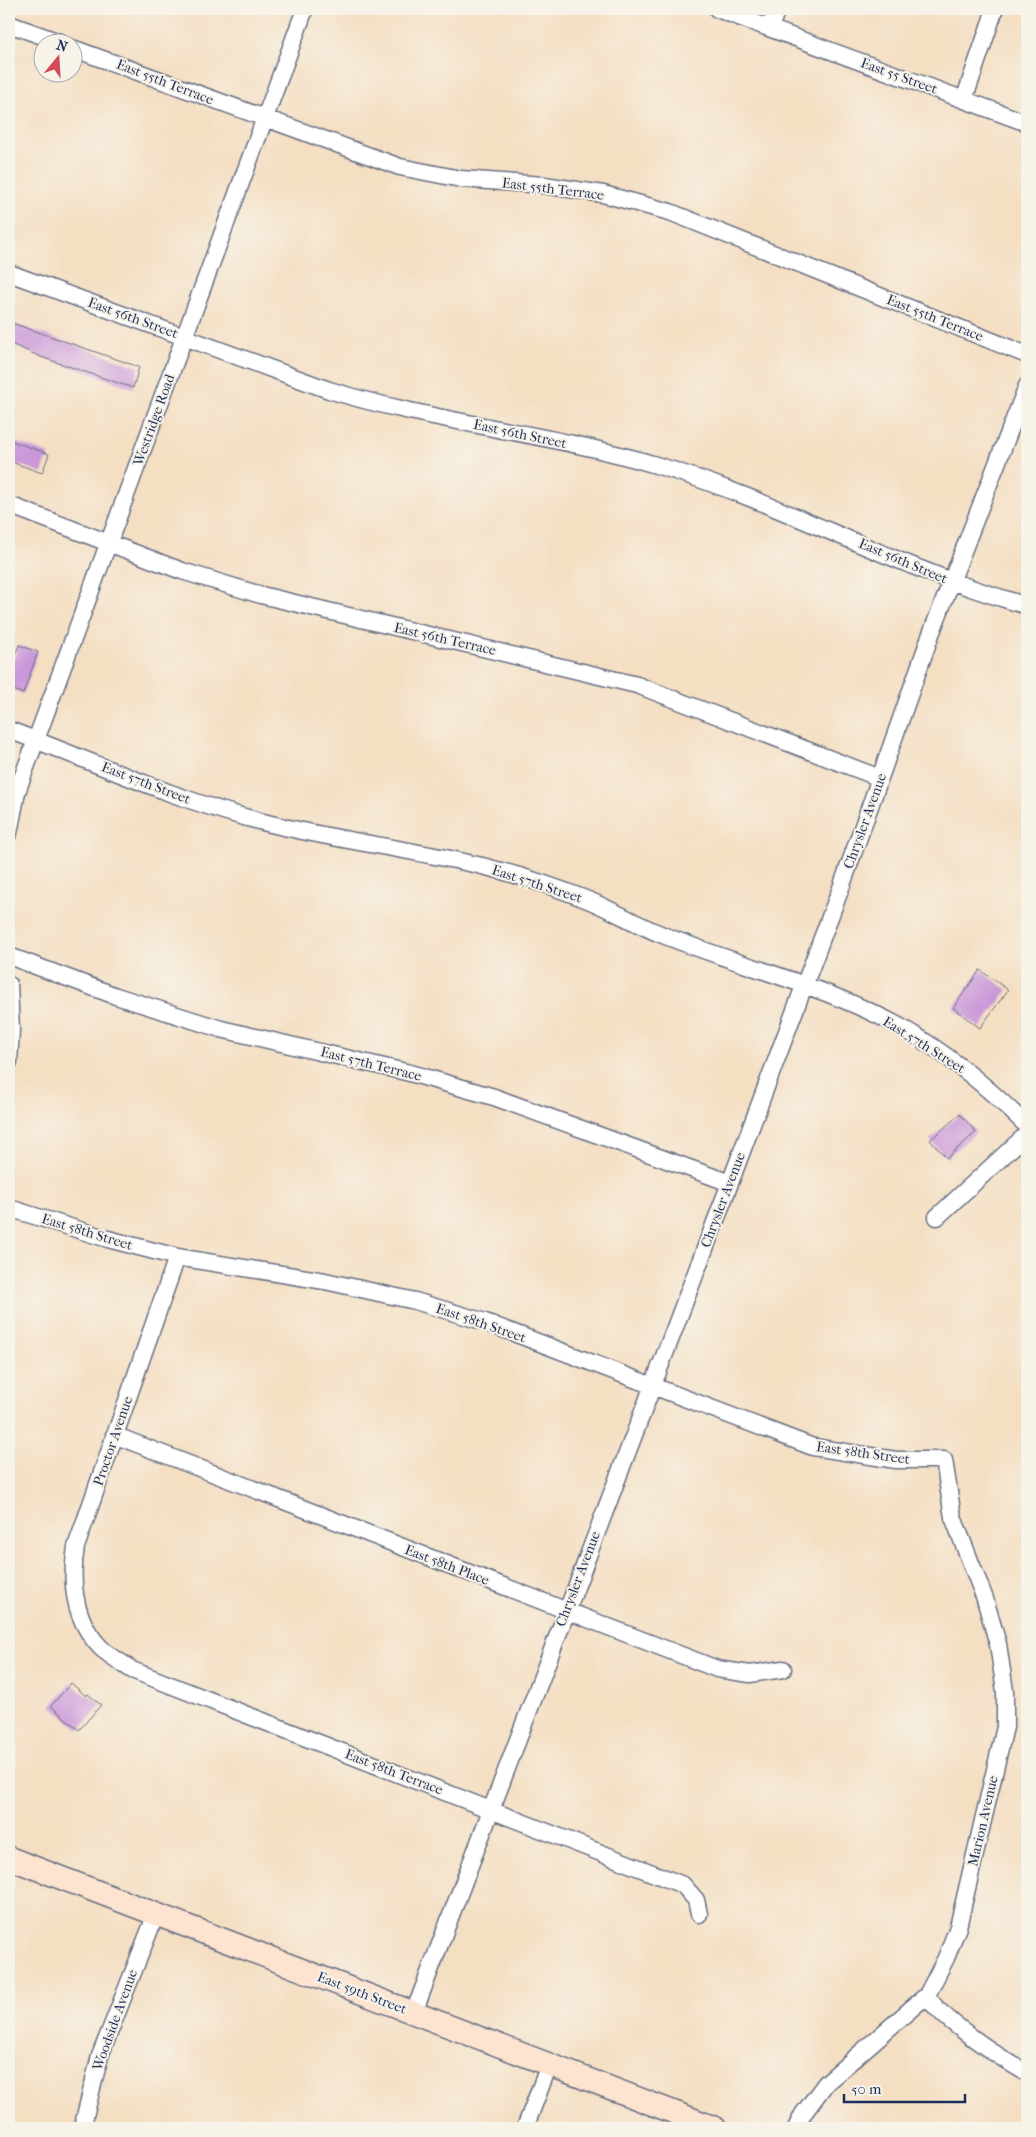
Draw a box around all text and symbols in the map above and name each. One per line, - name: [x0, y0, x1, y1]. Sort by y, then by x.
- north arrow: [32, 32, 82, 82]
- text: N: [54, 36, 70, 56]
- street label: East 55 Street: [858, 54, 940, 98]
- street label: East 55th Terrace: [114, 56, 216, 108]
- street label: East 55th Terrace: [501, 174, 605, 204]
- street label: East 55th Terrace: [884, 291, 986, 345]
- street label: East 56th Street: [86, 294, 180, 342]
- street label: Westridge Road: [129, 372, 179, 469]
- street label: East 56th Street: [472, 416, 568, 452]
- street label: East 56th Street: [856, 535, 950, 587]
- street label: East 56th Terrace: [392, 619, 498, 659]
- street label: East 57th Street: [99, 758, 193, 808]
- street label: Chrysler Avenue: [840, 771, 890, 871]
- street label: East 57th Street: [490, 861, 584, 907]
- street label: East 57th Street: [880, 1013, 968, 1077]
- street label: East 57th Terrace: [319, 1043, 423, 1085]
- street label: Chrysler Avenue: [697, 1150, 749, 1250]
- street label: East 58th Street: [40, 1210, 134, 1254]
- street label: East 58th Street: [434, 1300, 528, 1346]
- street label: Proctor Avenue: [90, 1394, 136, 1488]
- street label: East 58th Street: [815, 1438, 911, 1468]
- street label: Chrysler Avenue: [552, 1529, 604, 1629]
- street label: East 58th Place: [402, 1541, 492, 1589]
- street label: East 58th Terrace: [342, 1745, 446, 1799]
- street label: Marion Avenue: [964, 1774, 1002, 1868]
- street label: Woodside Avenue: [88, 1967, 141, 2074]
- street label: East 59th Street: [315, 1968, 409, 2018]
- scale bar: [844, 2072, 965, 2104]
- text: 50 m: [851, 2080, 882, 2098]

